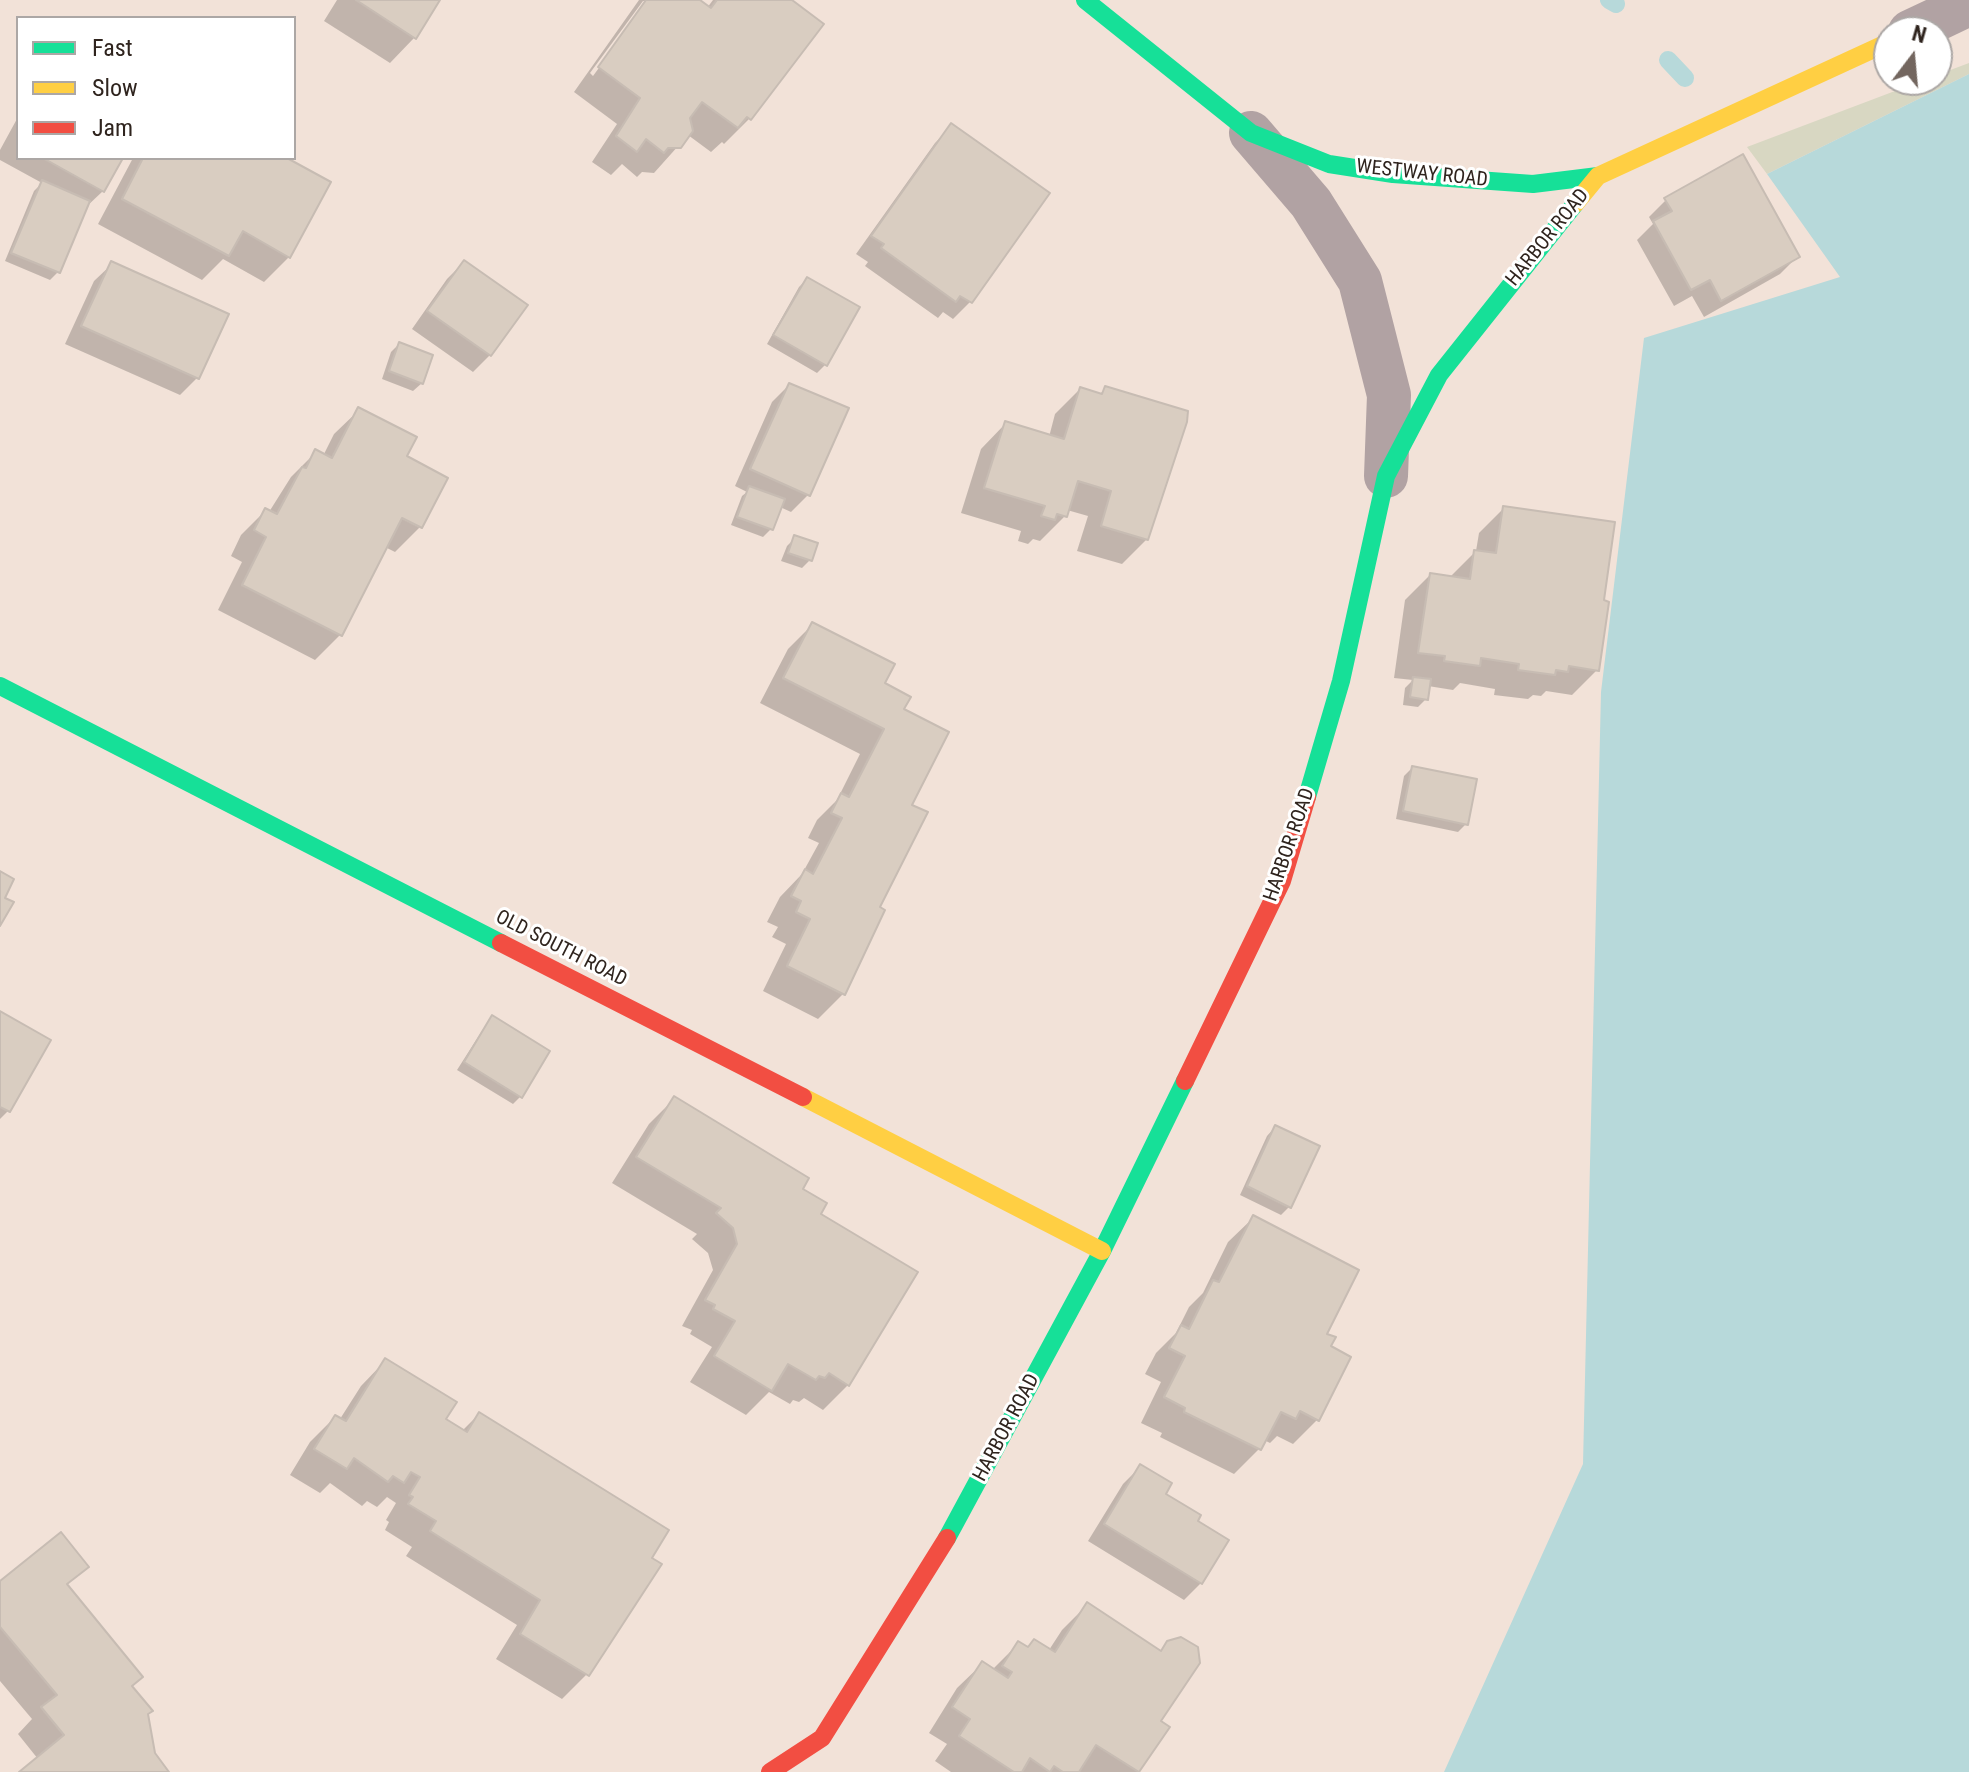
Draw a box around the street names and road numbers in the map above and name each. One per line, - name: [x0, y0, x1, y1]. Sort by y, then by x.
- street label: WESTWAY ROAD: [1355, 155, 1489, 193]
- street label: HARBOR ROAD: [1501, 184, 1595, 292]
- street label: HARBOR ROAD: [1259, 785, 1321, 905]
- street label: OLD SOUTH ROAD: [491, 906, 631, 992]
- street label: HARBOR ROAD: [969, 1370, 1045, 1486]

